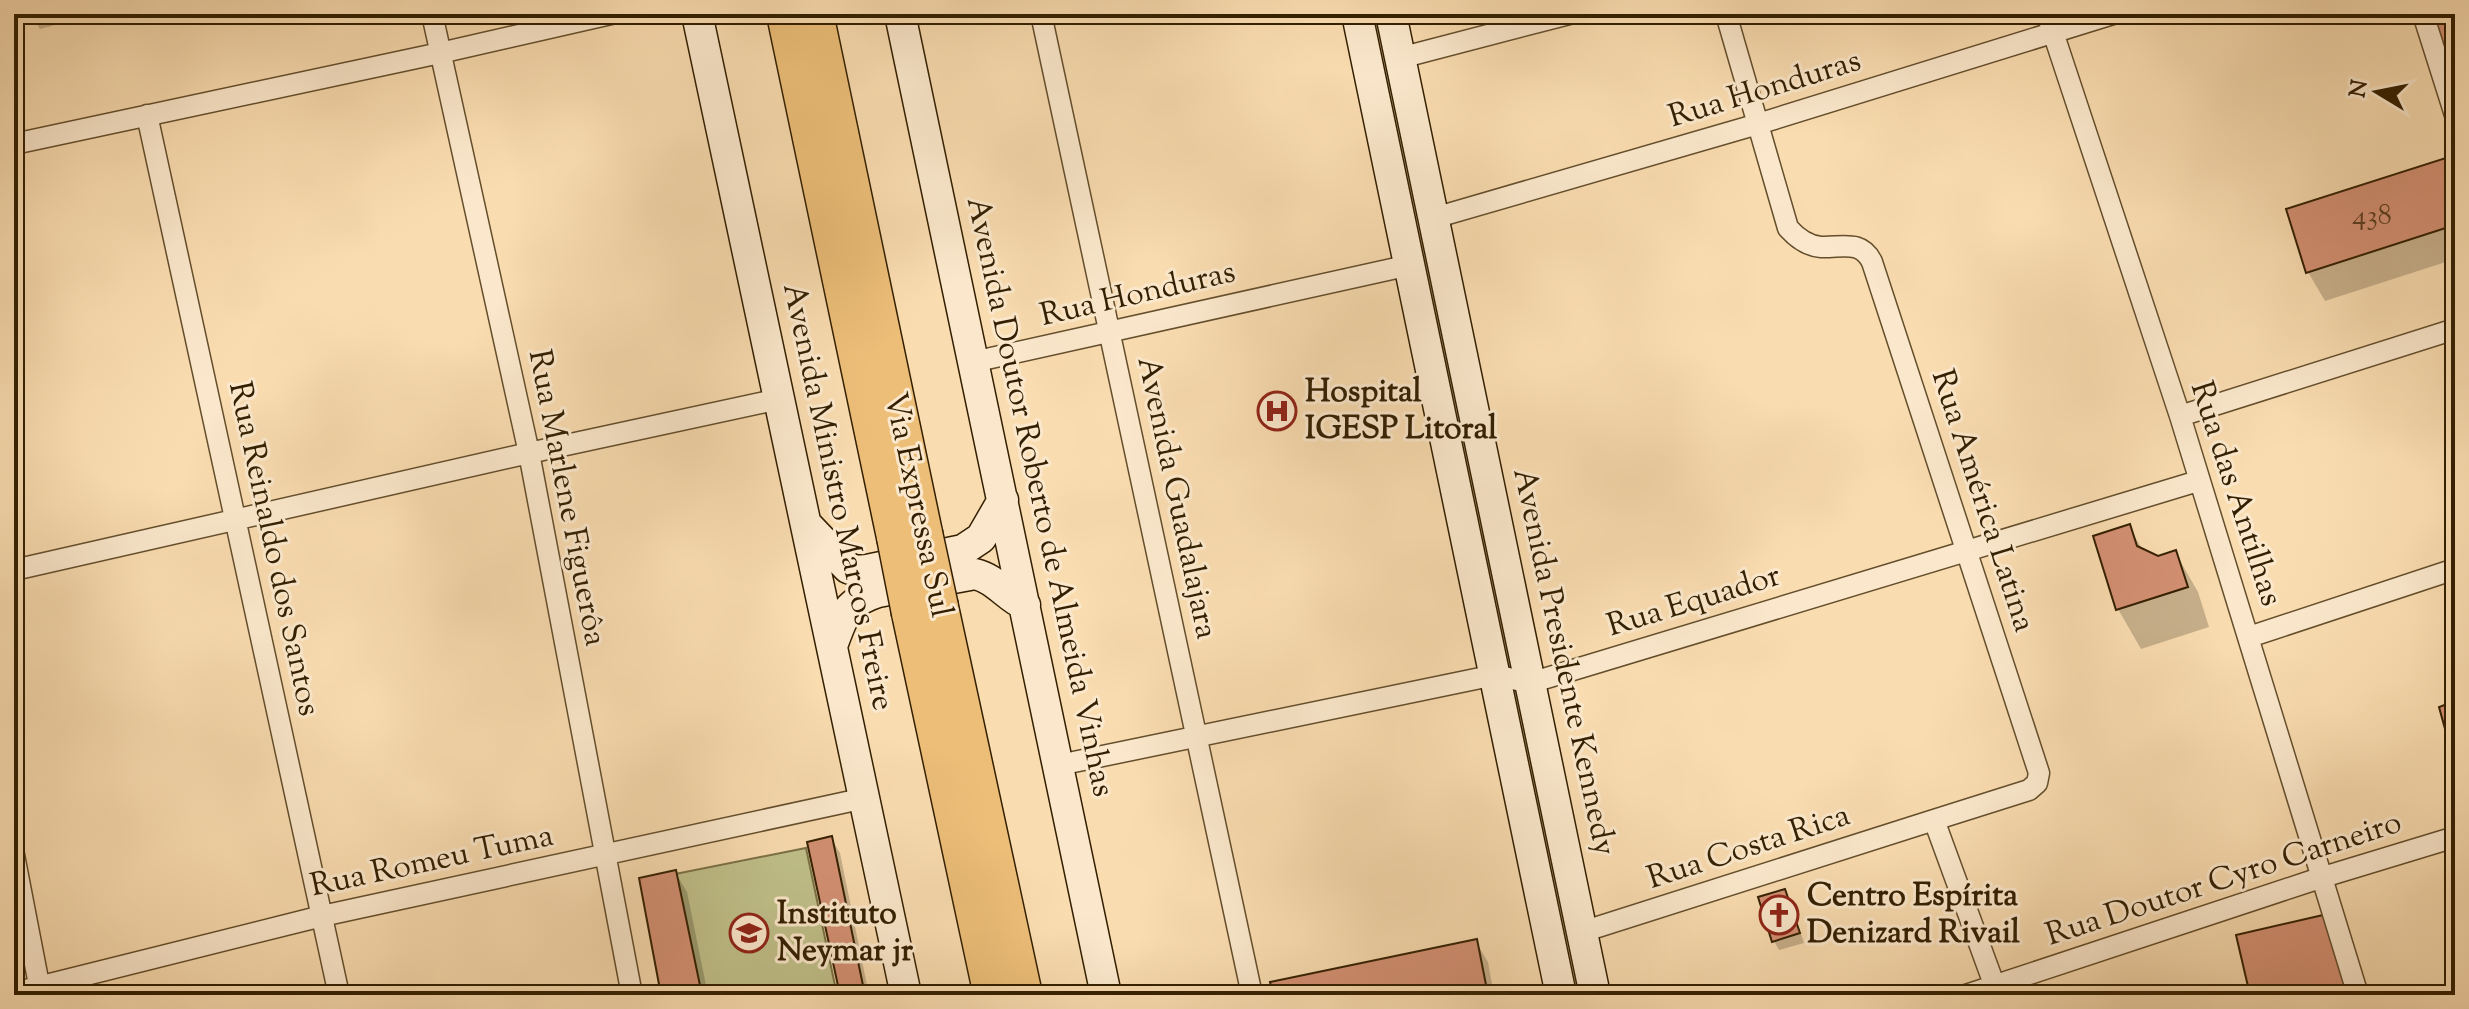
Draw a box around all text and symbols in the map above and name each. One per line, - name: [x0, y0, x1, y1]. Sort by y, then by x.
- street label: Rua Honduras: [1663, 39, 1867, 141]
- north arrow: [2337, 52, 2417, 132]
- text: N: [2343, 77, 2378, 100]
- street label: Avenida Doutor Roberto de Almeida Vinhas: [953, 193, 1125, 801]
- house number: 438: [2352, 197, 2392, 237]
- street label: Rua Honduras: [1036, 250, 1240, 340]
- street label: Avenida Ministro Marcos Freire: [769, 279, 905, 715]
- street label: Rua Marlene Figuerôa: [515, 346, 617, 650]
- street label: Avenida Guadalajara: [1124, 353, 1228, 644]
- street label: Rua América Latina: [1918, 364, 2046, 638]
- place label: Hospital IGESP Litoral: [1305, 370, 1497, 453]
- street label: Rua das Antilhas: [2177, 376, 2293, 612]
- street label: Rua Reinaldo dos Santos: [215, 378, 331, 720]
- street label: Via Expressa Sul: [871, 388, 963, 622]
- hospital icon: Hospital IGESP Litoral: [1256, 390, 1298, 432]
- street label: Avenida Presidente Kennedy: [1499, 464, 1627, 860]
- street label: Rua Equador: [1602, 554, 1786, 650]
- street label: Rua Costa Rica: [1642, 794, 1857, 902]
- street label: Rua Doutor Cyro Carneiro: [2040, 801, 2408, 959]
- street label: Rua Romeu Tuma: [306, 814, 558, 910]
- place label: Centro Espírita Denizard Rivail: [1807, 874, 2020, 957]
- place label: Instituto Neymar jr: [777, 892, 914, 975]
- church icon: Centro Espírita Denizard Rivail: [1758, 894, 1800, 936]
- school or university icon: Instituto Neymar jr: [728, 912, 770, 954]

